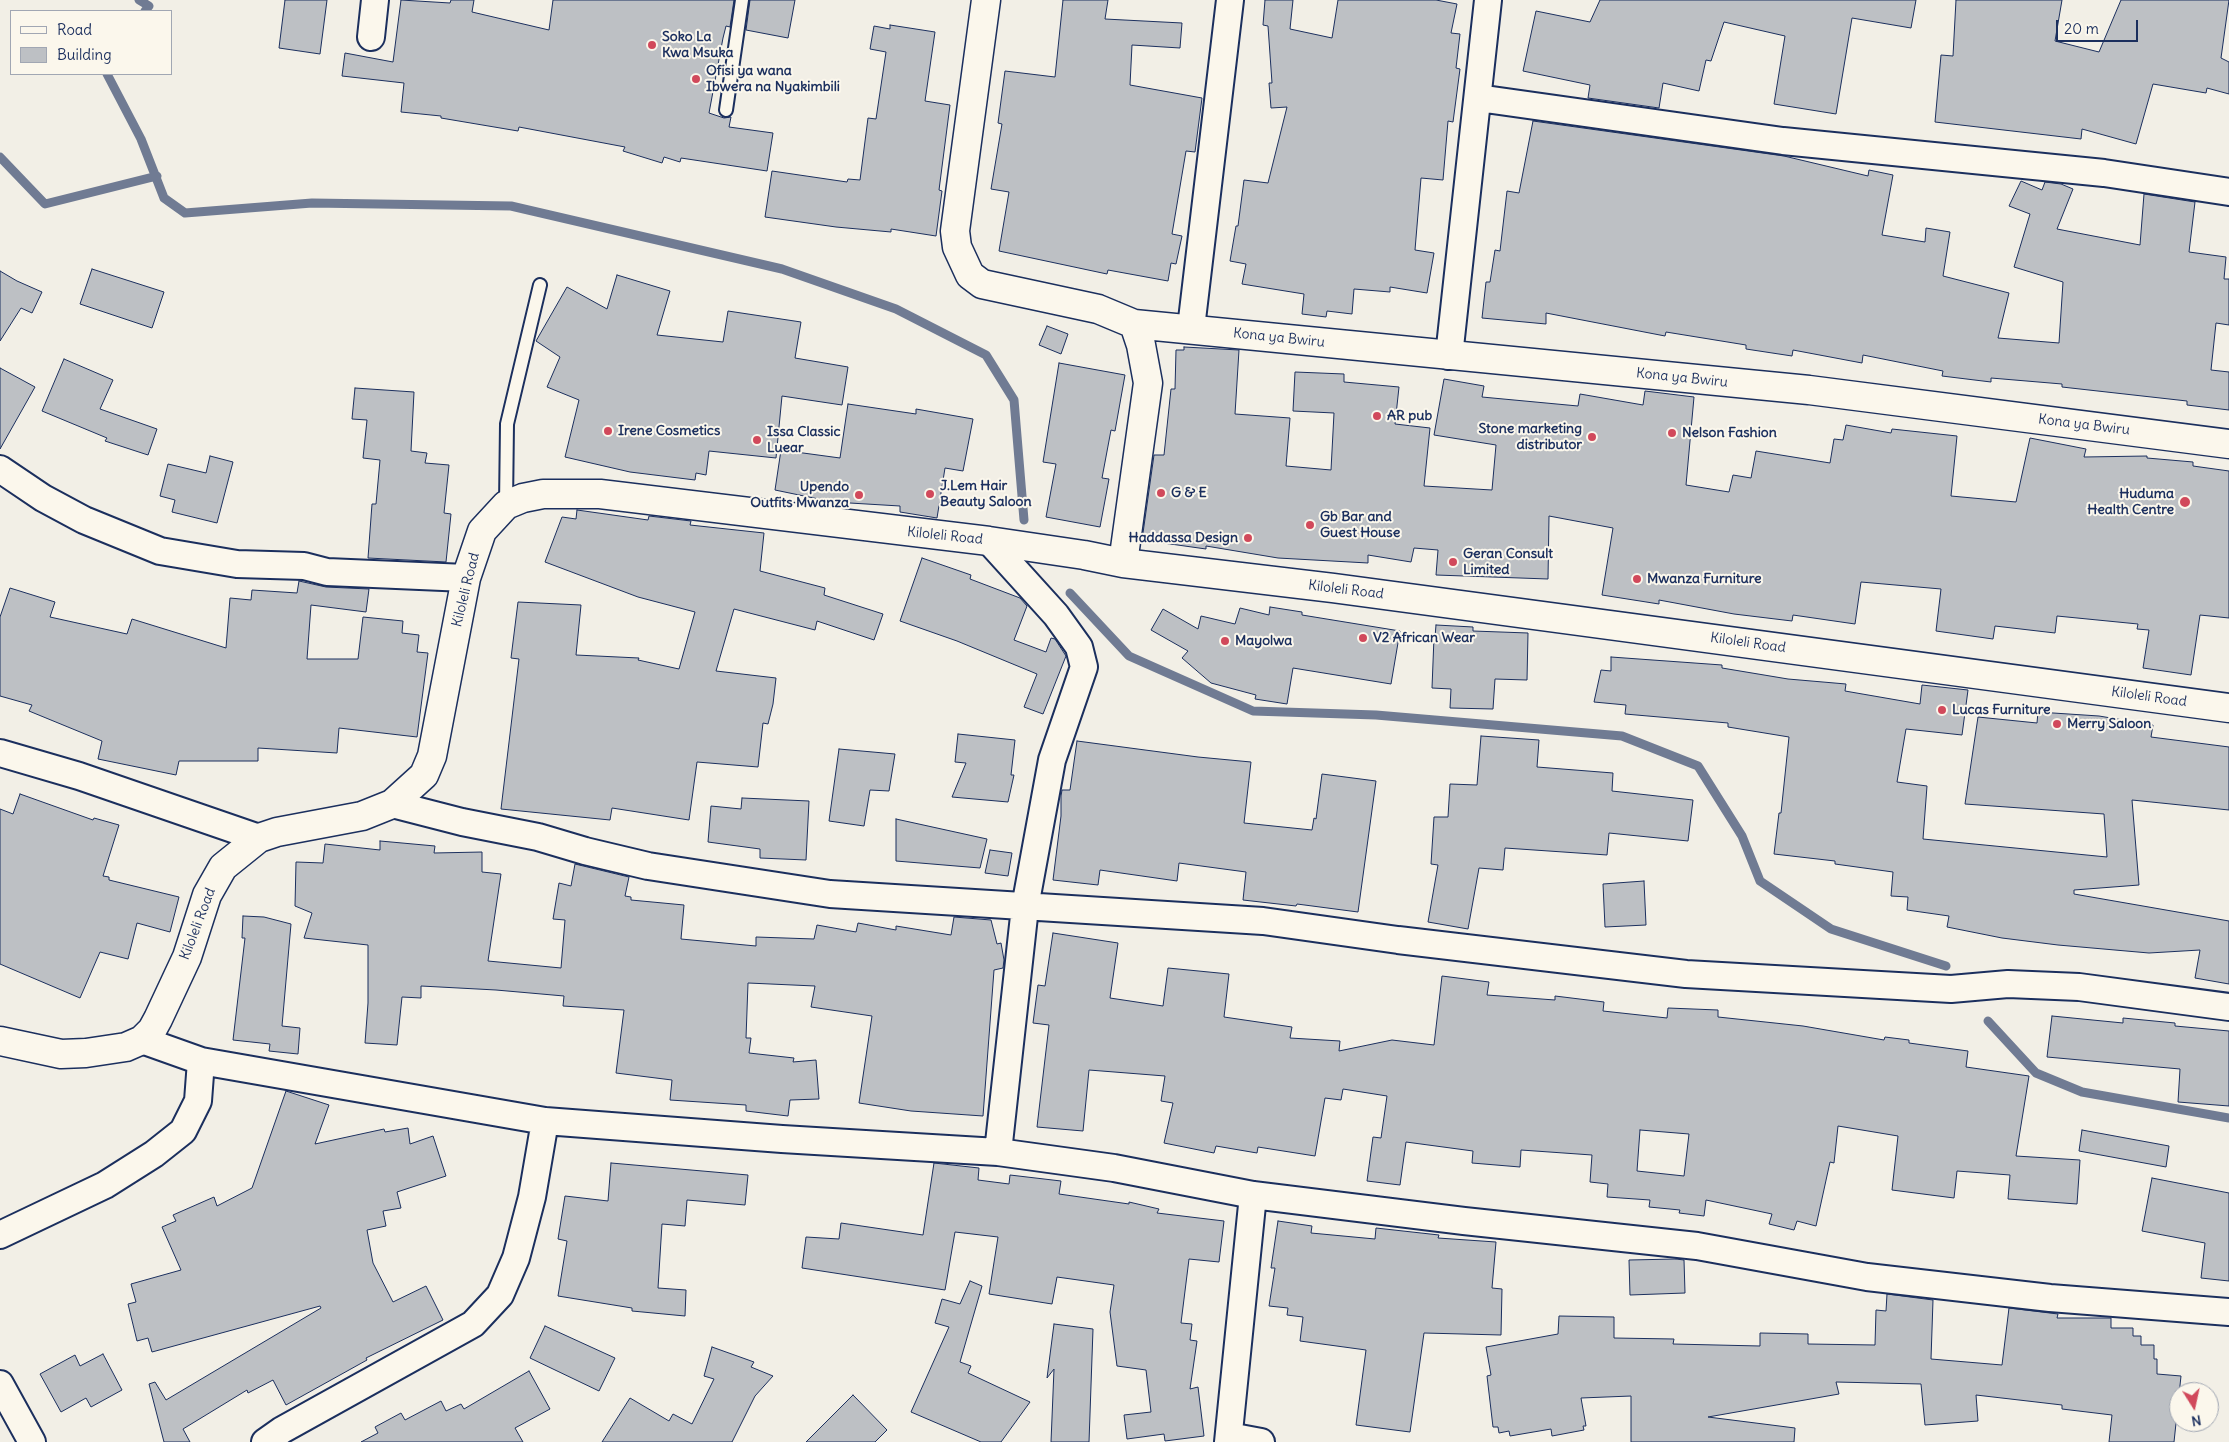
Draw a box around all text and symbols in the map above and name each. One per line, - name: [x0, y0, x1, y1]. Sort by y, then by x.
- legend: [10, 10, 172, 75]
- scale bar: [2059, 10, 2142, 42]
- text: 20 m: [2064, 19, 2099, 38]
- text: Road: [57, 20, 92, 39]
- place label: Soko La Kwa Msuka: [662, 29, 733, 62]
- marker: Soko La Kwa Msuka: [646, 39, 658, 51]
- text: Building: [57, 45, 112, 64]
- place label: Ofisi ya wana Ibwera na Nyakimbili: [706, 63, 840, 95]
- marker: Ofisi ya wana Ibwera na Nyakimbili: [690, 73, 702, 85]
- street label: Kona ya Bwiru: [1232, 325, 1326, 351]
- street label: Kona ya Bwiru: [1635, 365, 1729, 391]
- place label: AR pub: [1387, 408, 1432, 424]
- marker: AR pub: [1371, 410, 1383, 422]
- street label: Kona ya Bwiru: [2037, 411, 2131, 439]
- place label: Stone marketing distributor: [1479, 421, 1582, 454]
- place label: Irene Cosmetics: [618, 423, 720, 439]
- place label: Issa Classic Luear: [767, 424, 841, 457]
- marker: Irene Cosmetics: [602, 425, 614, 437]
- place label: Nelson Fashion: [1682, 425, 1777, 441]
- marker: Nelson Fashion: [1666, 427, 1678, 439]
- marker: Stone marketing distributor: [1586, 431, 1598, 443]
- marker: Issa Classic Luear: [751, 434, 763, 446]
- place label: J.Lem Hair Beauty Saloon: [940, 478, 1032, 511]
- place label: Upendo Outfits Mwanza: [750, 479, 849, 512]
- place label: G & E: [1171, 485, 1207, 501]
- place label: Huduma Health Centre: [2087, 486, 2174, 518]
- marker: G & E: [1155, 487, 1167, 499]
- marker: J.Lem Hair Beauty Saloon: [924, 488, 936, 500]
- marker: Upendo Outfits Mwanza: [853, 489, 865, 501]
- marker: Huduma Health Centre: [2178, 495, 2192, 509]
- place label: Gb Bar and Guest House: [1320, 509, 1400, 542]
- marker: Gb Bar and Guest House: [1304, 519, 1316, 531]
- street label: Kiloleli Road: [906, 524, 984, 548]
- place label: Haddassa Design: [1129, 530, 1238, 546]
- marker: Haddassa Design: [1242, 532, 1254, 544]
- place label: Geran Consult Limited: [1463, 546, 1553, 578]
- street label: Kiloleli Road: [449, 551, 483, 629]
- marker: Geran Consult Limited: [1447, 556, 1459, 568]
- place label: Mwanza Furniture: [1647, 571, 1762, 587]
- marker: Mwanza Furniture: [1631, 573, 1643, 585]
- street label: Kiloleli Road: [1307, 577, 1385, 603]
- street label: Kiloleli Road: [1709, 629, 1787, 657]
- place label: V2 African Wear: [1373, 630, 1475, 646]
- marker: V2 African Wear: [1357, 632, 1369, 644]
- place label: Mayolwa: [1235, 633, 1292, 649]
- marker: Mayolwa: [1219, 635, 1231, 647]
- street label: Kiloleli Road: [2110, 683, 2188, 711]
- place label: Lucas Furniture: [1952, 702, 2051, 718]
- marker: Lucas Furniture: [1936, 704, 1948, 716]
- place label: Merry Saloon: [2067, 716, 2151, 732]
- marker: Merry Saloon: [2051, 718, 2063, 730]
- street label: Kiloleli Road: [177, 886, 219, 962]
- north arrow: [2169, 1382, 2219, 1432]
- text: N: [2190, 1411, 2203, 1430]

